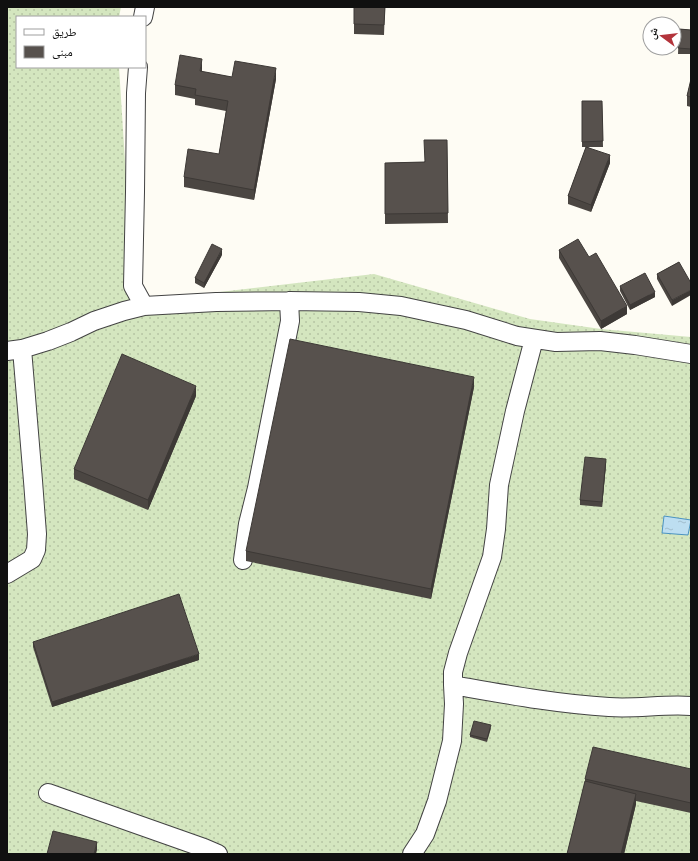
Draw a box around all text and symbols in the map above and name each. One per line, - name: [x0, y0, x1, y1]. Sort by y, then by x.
- legend: [16, 16, 146, 68]
- north arrow: [642, 16, 682, 56]
- text: طريق: [52, 25, 77, 39]
- text: ش: [645, 26, 662, 41]
- text: مبنى: [52, 45, 73, 59]

